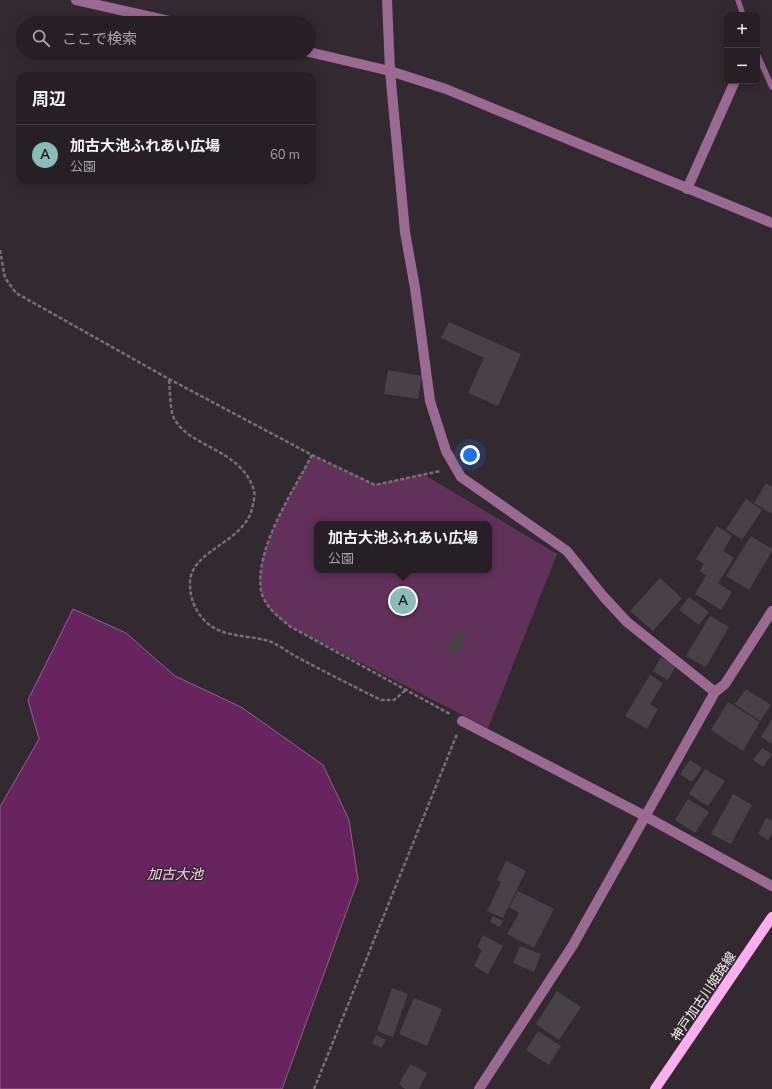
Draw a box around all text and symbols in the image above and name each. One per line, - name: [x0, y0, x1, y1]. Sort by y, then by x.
- map controls: [724, 12, 760, 84]
- button: +: [724, 12, 760, 48]
- search box: [16, 16, 316, 60]
- icon: search: [30, 27, 52, 49]
- text: ここで検索: [62, 29, 137, 49]
- button: −: [724, 48, 760, 84]
- text: 周辺: [32, 88, 66, 111]
- text: 加古大池ふれあい広場: [70, 136, 220, 156]
- text: A: [40, 146, 50, 164]
- text: 60 m: [270, 146, 300, 164]
- text: 公園: [70, 158, 96, 176]
- your location: [460, 445, 480, 465]
- popup: [314, 521, 492, 573]
- text: 加古大池ふれあい広場: [328, 528, 478, 548]
- text: 公園: [328, 550, 354, 568]
- pin: A: [390, 586, 416, 616]
- water label: 加古大池: [147, 865, 205, 884]
- street label: 神戸加古川姫路線: [667, 948, 740, 1045]

